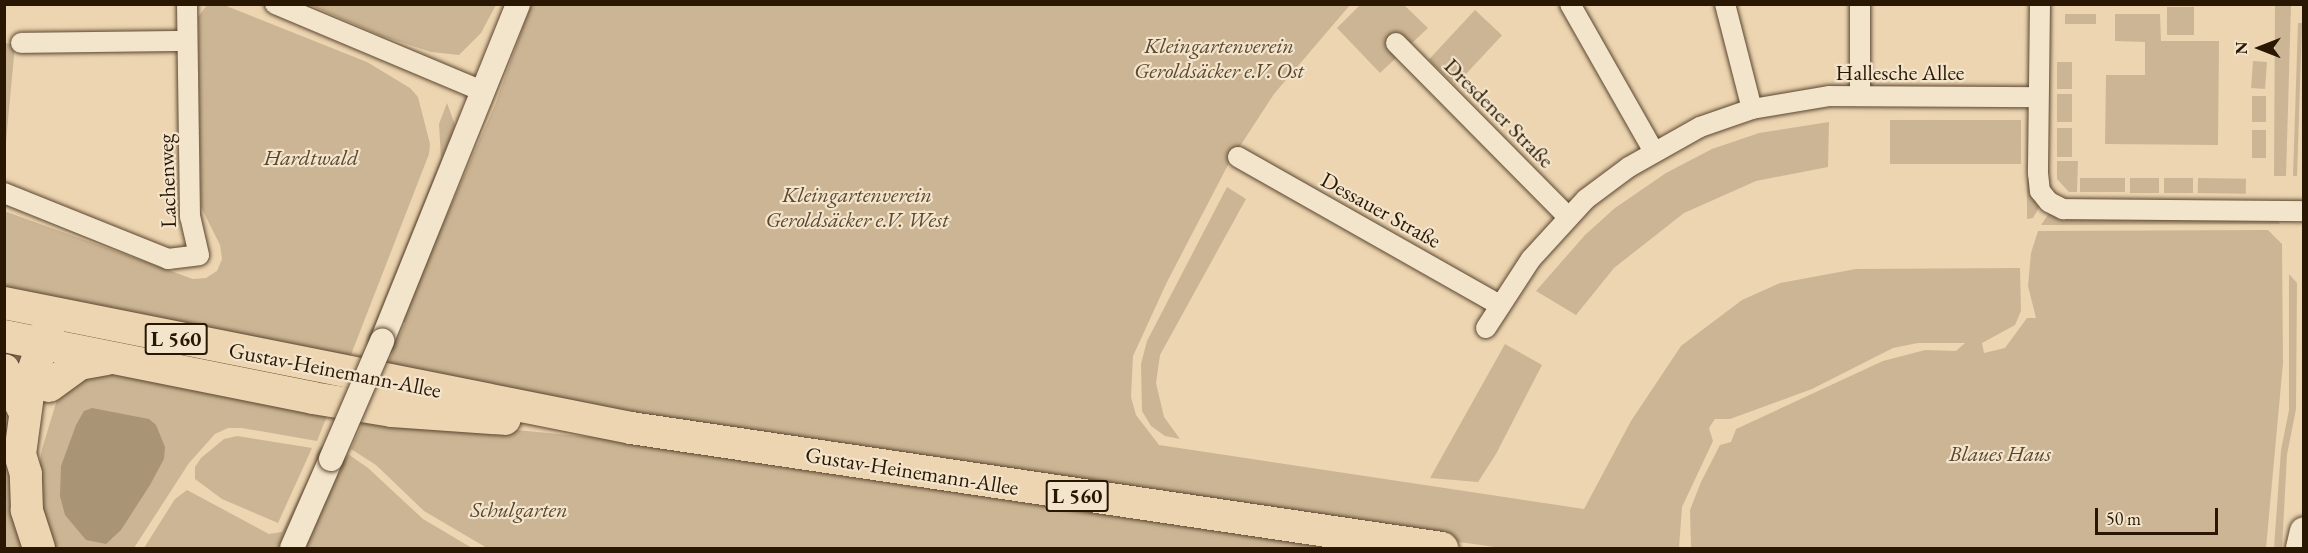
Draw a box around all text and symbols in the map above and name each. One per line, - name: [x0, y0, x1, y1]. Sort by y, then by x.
- north arrow: [2230, 18, 2290, 78]
- park label: Kleingartenverein Geroldsäcker e.V. Ost: [1134, 32, 1304, 84]
- text: N: [2231, 42, 2252, 54]
- street label: Dresdener Straße: [1439, 53, 1559, 173]
- street label: Hallesche Allee: [1836, 60, 1964, 86]
- street label: Lachenweg: [152, 133, 182, 229]
- park label: Hardtwald: [264, 145, 358, 171]
- street label: Dessauer Straße: [1316, 166, 1446, 254]
- park label: Kleingartenverein Geroldsäcker e.V. West: [765, 181, 949, 232]
- road number: L 560: [144, 321, 207, 357]
- street label: Gustav-Heinemann-Allee: [227, 336, 443, 404]
- street label: Gustav-Heinemann-Allee: [804, 441, 1020, 501]
- park label: Blaues Haus: [1949, 441, 2051, 467]
- road number: L 560: [1046, 478, 1108, 514]
- scale bar: [2098, 496, 2221, 534]
- park label: Schulgarten: [470, 497, 568, 523]
- text: 50 m: [2106, 507, 2141, 530]

